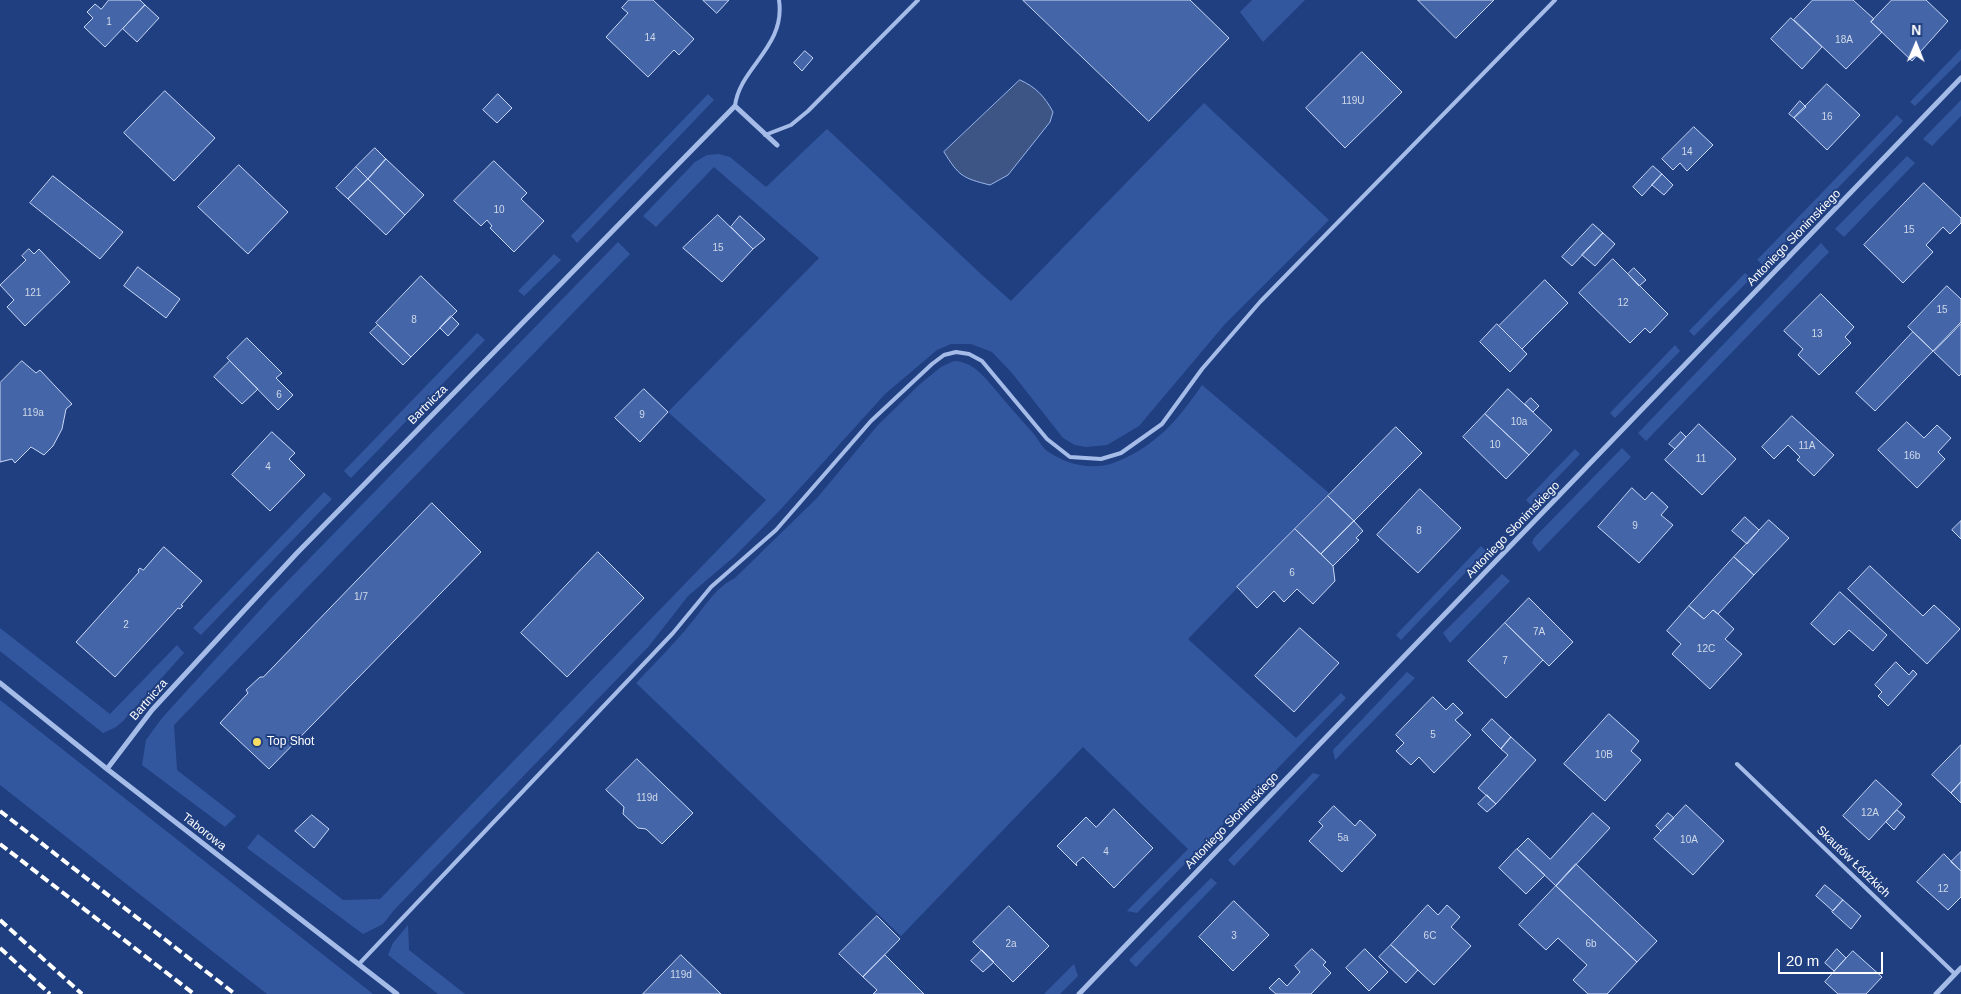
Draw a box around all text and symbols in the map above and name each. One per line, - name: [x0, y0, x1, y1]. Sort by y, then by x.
- house number: 1: [106, 16, 112, 28]
- north arrow: [1891, 20, 1941, 70]
- text: N: [1911, 22, 1921, 38]
- house number: 14: [644, 32, 656, 44]
- house number: 18A: [1835, 34, 1853, 46]
- house number: 119U: [1341, 95, 1365, 107]
- house number: 16: [1821, 111, 1833, 123]
- house number: 14: [1681, 146, 1693, 158]
- street label: Antoniego Słonimskiego: [1744, 187, 1844, 289]
- house number: 10: [493, 204, 505, 216]
- house number: 15: [1903, 224, 1915, 236]
- house number: 15: [712, 242, 724, 254]
- house number: 121: [25, 287, 41, 299]
- house number: 12: [1617, 297, 1629, 309]
- house number: 15: [1936, 304, 1948, 316]
- house number: 8: [411, 314, 417, 326]
- house number: 13: [1811, 328, 1823, 340]
- street label: Bartnicza: [405, 382, 451, 428]
- house number: 6: [276, 389, 282, 401]
- house number: 119a: [22, 407, 44, 419]
- house number: 9: [639, 409, 645, 421]
- house number: 10a: [1511, 416, 1527, 428]
- house number: 10: [1489, 439, 1501, 451]
- house number: 11A: [1798, 440, 1816, 452]
- house number: 16b: [1904, 450, 1920, 462]
- house number: 11: [1696, 453, 1706, 465]
- house number: 4: [265, 461, 271, 473]
- street label: Antoniego Słonimskiego: [1463, 479, 1563, 581]
- house number: 9: [1632, 520, 1638, 532]
- house number: 8: [1416, 525, 1422, 537]
- house number: 6: [1289, 567, 1295, 579]
- house number: 1/7: [354, 591, 368, 603]
- house number: 2: [123, 619, 129, 631]
- house number: 7A: [1533, 626, 1545, 638]
- house number: 12C: [1697, 643, 1715, 655]
- house number: 7: [1502, 655, 1508, 667]
- street label: Bartnicza: [127, 676, 171, 724]
- house number: 5: [1430, 729, 1436, 741]
- place label: Top Shot: [267, 735, 314, 749]
- marker: Top Shot: [251, 736, 263, 748]
- house number: 10B: [1595, 749, 1613, 761]
- street label: Antoniego Słonimskiego: [1182, 770, 1282, 872]
- house number: 119d: [636, 792, 658, 804]
- house number: 12A: [1861, 807, 1879, 819]
- street label: Taborowa: [179, 810, 229, 854]
- street label: Skautów Łódzkich: [1813, 823, 1893, 901]
- house number: 5a: [1337, 832, 1349, 844]
- house number: 10A: [1680, 834, 1698, 846]
- house number: 4: [1103, 846, 1109, 858]
- house number: 12: [1937, 883, 1949, 895]
- house number: 3: [1231, 930, 1237, 942]
- house number: 6C: [1424, 930, 1436, 942]
- house number: 2a: [1005, 938, 1017, 950]
- house number: 6b: [1585, 938, 1597, 950]
- scale bar: [1781, 942, 1886, 974]
- text: 20 m: [1786, 952, 1819, 969]
- house number: 119d: [670, 969, 692, 981]

